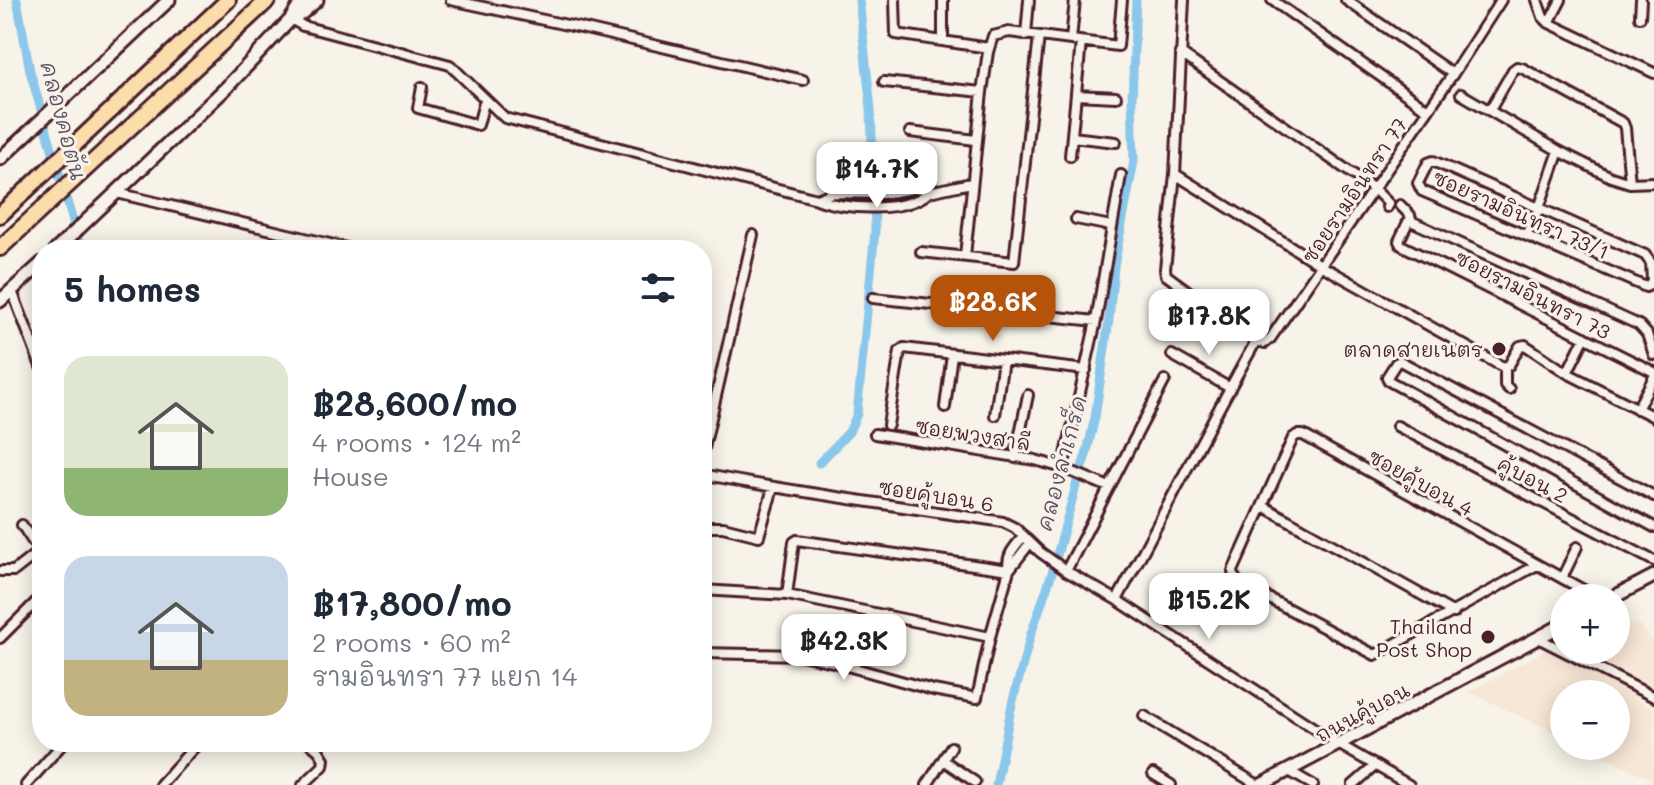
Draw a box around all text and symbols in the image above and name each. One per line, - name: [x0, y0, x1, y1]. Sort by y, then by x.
- water label: คลองคอตัน: [34, 58, 94, 184]
- street label: ซอยรามอินทรา 77: [1296, 112, 1412, 268]
- pin: ฿14.7K: [812, 142, 942, 210]
- text: ฿14.7K: [834, 151, 920, 185]
- street label: ซอยรามอินทรา 73/1: [1429, 163, 1613, 265]
- street label: ซอยรามอินทรา 73: [1451, 244, 1615, 344]
- text: 5 homes: [64, 266, 201, 311]
- icon: filters: [636, 266, 680, 310]
- pin: ฿28.6K: [928, 275, 1058, 343]
- text: ฿28.6K: [948, 284, 1038, 318]
- pin: ฿17.8K: [1144, 289, 1274, 357]
- text: ฿17.8K: [1167, 298, 1251, 332]
- place label: ตลาดสายเนตร: [1343, 336, 1483, 362]
- marker: ตลาดสายเนตร: [1490, 340, 1508, 358]
- text: ฿28,600/mo: [312, 380, 517, 425]
- icon: home: [128, 388, 224, 484]
- water label: คลองลำเกร็ด: [1028, 392, 1093, 534]
- street label: ซอยพวงสาลี: [913, 412, 1033, 456]
- text: 4 rooms · 124 m²: [312, 425, 521, 459]
- street label: ซอยคู้บอน 4: [1363, 443, 1478, 524]
- street label: คู้บอน 2: [1492, 450, 1573, 511]
- text: House: [312, 459, 389, 493]
- street label: ซอยคู้บอน 6: [876, 473, 995, 520]
- pin: ฿15.2K: [1144, 573, 1274, 641]
- text: ฿17,800/mo: [312, 580, 512, 625]
- text: ฿15.2K: [1167, 582, 1251, 616]
- map controls: [1550, 584, 1630, 760]
- button: +: [1550, 584, 1630, 664]
- icon: home: [128, 588, 224, 684]
- place label: Thailand Post Shop: [1376, 613, 1472, 662]
- pin: ฿42.3K: [779, 614, 909, 682]
- text: ฿42.3K: [799, 623, 889, 657]
- text: 2 rooms · 60 m²: [312, 625, 511, 659]
- marker: Thailand Post Shop: [1479, 628, 1497, 646]
- text: รามอินทรา 77 แยก 14: [312, 659, 577, 693]
- street label: ถนนคู้บอน: [1310, 676, 1415, 750]
- button: −: [1550, 680, 1630, 760]

